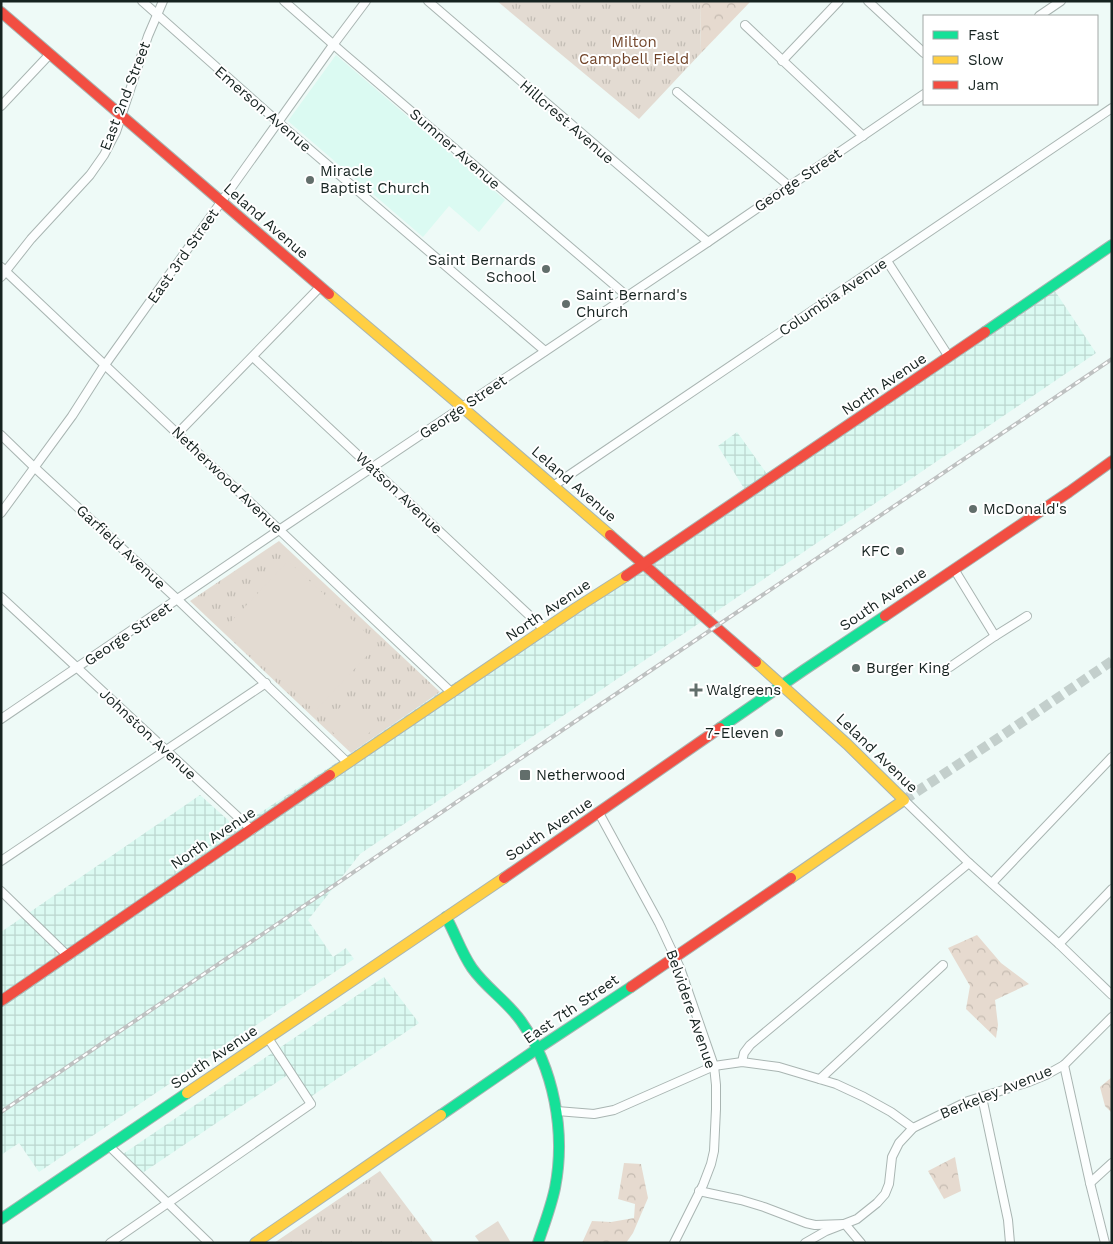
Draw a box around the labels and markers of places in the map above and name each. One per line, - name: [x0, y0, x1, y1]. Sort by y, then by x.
- place label: Miracle Baptist Church: [320, 162, 430, 197]
- marker: Miracle Baptist Church: [304, 174, 316, 186]
- place label: Saint Bernards School: [428, 251, 536, 286]
- marker: Saint Bernards School: [540, 263, 552, 275]
- place label: Saint Bernard's Church: [576, 286, 687, 321]
- marker: Saint Bernard's Church: [560, 298, 572, 310]
- place label: McDonald's: [983, 500, 1067, 518]
- marker: McDonald's: [967, 503, 979, 515]
- place label: KFC: [861, 542, 890, 560]
- marker: KFC: [894, 545, 906, 557]
- place label: Burger King: [866, 659, 949, 677]
- marker: Burger King: [850, 662, 862, 674]
- place label: Walgreens: [706, 681, 781, 699]
- marker: Walgreens: [690, 684, 702, 696]
- place label: 7-Eleven: [705, 724, 769, 742]
- marker: 7-Eleven: [773, 727, 785, 739]
- place label: Netherwood: [536, 766, 625, 784]
- marker: Netherwood: [518, 768, 532, 782]

